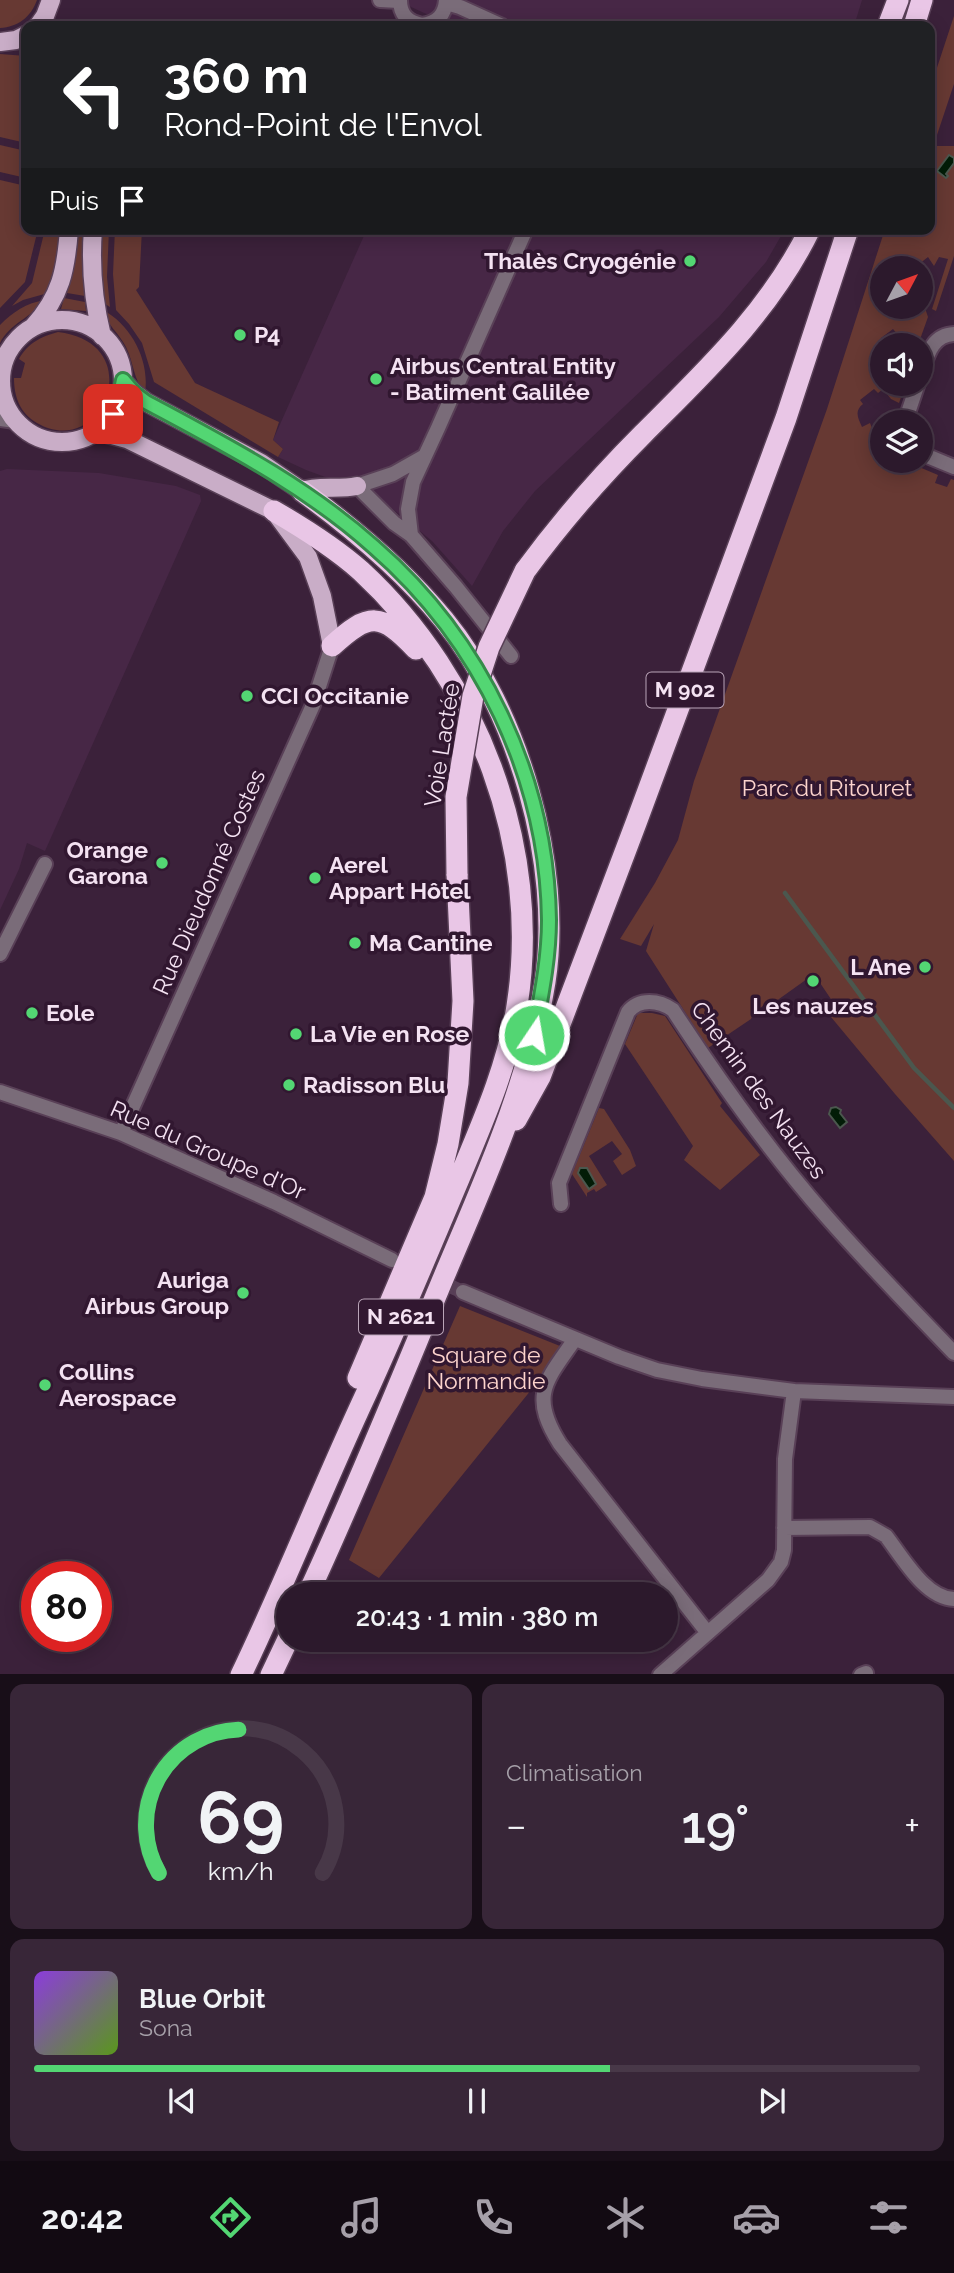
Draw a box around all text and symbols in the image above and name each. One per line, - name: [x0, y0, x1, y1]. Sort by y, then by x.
- text: 360 m: [164, 47, 309, 104]
- icon: left: [49, 49, 140, 140]
- text: Rond-Point de l'Envol: [164, 106, 482, 143]
- icon: arrive: [113, 182, 151, 220]
- text: Puis: [49, 186, 99, 216]
- place label: Thalès Cryogénie: [484, 247, 676, 274]
- marker: Thalès Cryogénie: [682, 253, 698, 269]
- north arrow: [870, 256, 933, 318]
- map controls: [870, 256, 933, 473]
- place label: P4: [254, 321, 280, 348]
- marker: P4: [232, 327, 248, 343]
- button: sound: [870, 333, 933, 396]
- place label: Airbus Central Entity - Batiment Galilée: [390, 352, 616, 405]
- marker: Airbus Central Entity - Batiment Galilée: [368, 371, 384, 387]
- pin: [83, 384, 143, 444]
- icon: arrive: [94, 395, 132, 433]
- button: layers: [870, 410, 933, 473]
- road number: M 902: [646, 672, 724, 708]
- street label: Voie Lactée: [418, 681, 465, 809]
- place label: CCI Occitanie: [261, 682, 409, 709]
- marker: CCI Occitanie: [239, 688, 255, 704]
- street label: Rue Dieudonné Costes: [147, 765, 270, 998]
- park label: Parc du Ritouret: [742, 774, 912, 801]
- place label: Orange Garona: [66, 836, 148, 889]
- place label: Aerel Appart Hôtel: [329, 851, 471, 904]
- marker: Orange Garona: [154, 855, 170, 871]
- marker: Aerel Appart Hôtel: [307, 870, 323, 886]
- place label: Ma Cantine: [369, 929, 493, 956]
- marker: Ma Cantine: [347, 935, 363, 951]
- place label: L Ane: [850, 953, 911, 980]
- marker: L Ane: [917, 959, 933, 975]
- marker: Les nauzes: [805, 973, 821, 989]
- place label: Les nauzes: [752, 992, 874, 1019]
- street label: Chemin des Nauzes: [686, 996, 833, 1184]
- position arrow: [497, 998, 571, 1072]
- place label: Eole: [46, 999, 95, 1026]
- marker: Eole: [24, 1005, 40, 1021]
- place label: La Vie en Rose: [310, 1020, 469, 1047]
- marker: La Vie en Rose: [288, 1026, 304, 1042]
- place label: Radisson Blu: [303, 1071, 445, 1098]
- marker: Radisson Blu: [281, 1077, 297, 1093]
- street label: Rue du Groupe d'Or: [106, 1094, 310, 1205]
- place label: Auriga Airbus Group: [85, 1266, 229, 1319]
- marker: Auriga Airbus Group: [235, 1285, 251, 1301]
- road number: N 2621: [359, 1300, 443, 1334]
- park label: Square de Normandie: [426, 1341, 546, 1394]
- place label: Collins Aerospace: [59, 1358, 177, 1411]
- marker: Collins Aerospace: [37, 1377, 53, 1393]
- speed limit sign: 80: [21, 1561, 112, 1652]
- text: 20:43 · 1 min · 380 m: [356, 1602, 598, 1632]
- text: Climatisation: [506, 1759, 643, 1786]
- text: 69: [197, 1775, 285, 1860]
- text: 19°: [681, 1794, 749, 1855]
- text: −: [506, 1803, 526, 1848]
- text: +: [904, 1803, 920, 1848]
- text: km/h: [208, 1855, 274, 1885]
- text: Blue Orbit: [139, 1984, 266, 2014]
- text: Sona: [139, 2014, 193, 2041]
- icon: previous: [163, 2082, 201, 2120]
- icon: pause: [458, 2082, 496, 2120]
- icon: next: [753, 2082, 791, 2120]
- icon: directions: [206, 2193, 255, 2242]
- icon: music: [337, 2193, 386, 2242]
- icon: phone: [469, 2193, 518, 2242]
- icon: climate: [601, 2193, 650, 2242]
- icon: car: [732, 2193, 781, 2242]
- icon: filters: [864, 2193, 913, 2242]
- text: 20:42: [41, 2199, 123, 2236]

